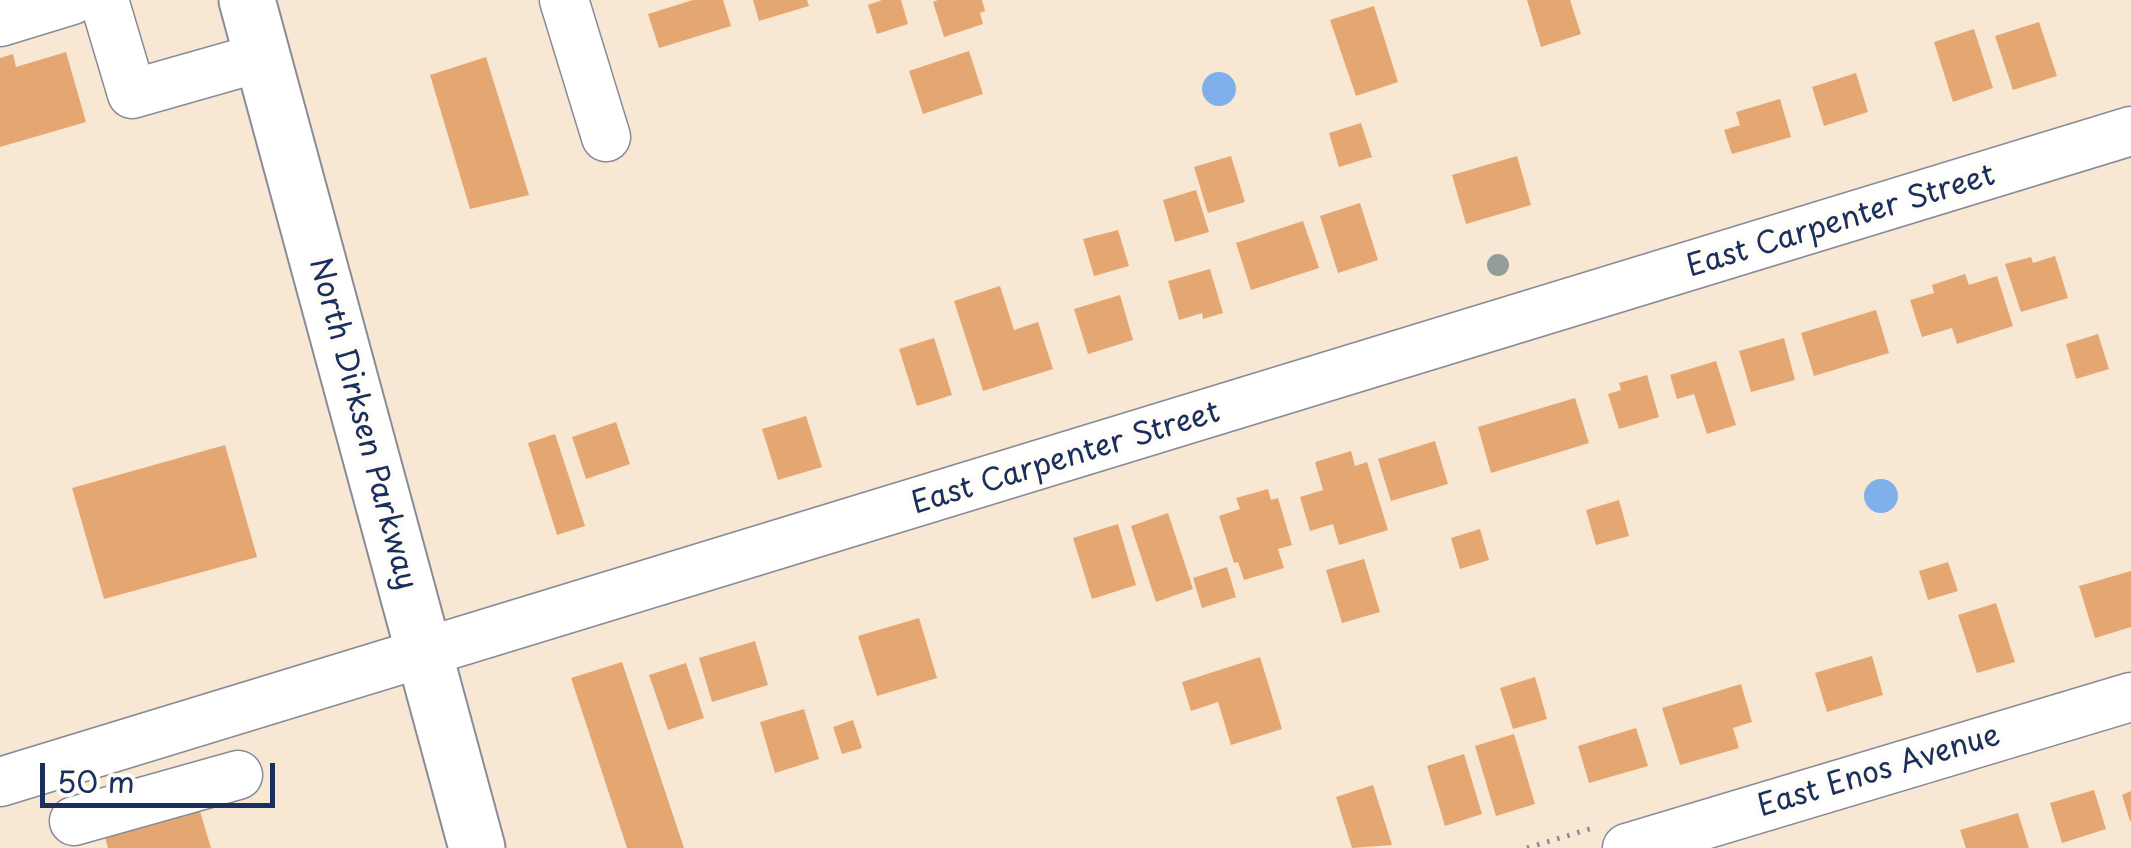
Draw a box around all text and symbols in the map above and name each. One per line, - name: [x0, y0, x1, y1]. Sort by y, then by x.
- street label: East Carpenter Street: [1683, 158, 1999, 286]
- street label: North Dirksen Parkway: [300, 254, 424, 594]
- street label: East Carpenter Street: [908, 395, 1224, 523]
- street label: East Enos Avenue: [1754, 718, 2004, 826]
- scale bar: [45, 743, 280, 805]
- text: 50 m: [57, 758, 135, 803]

